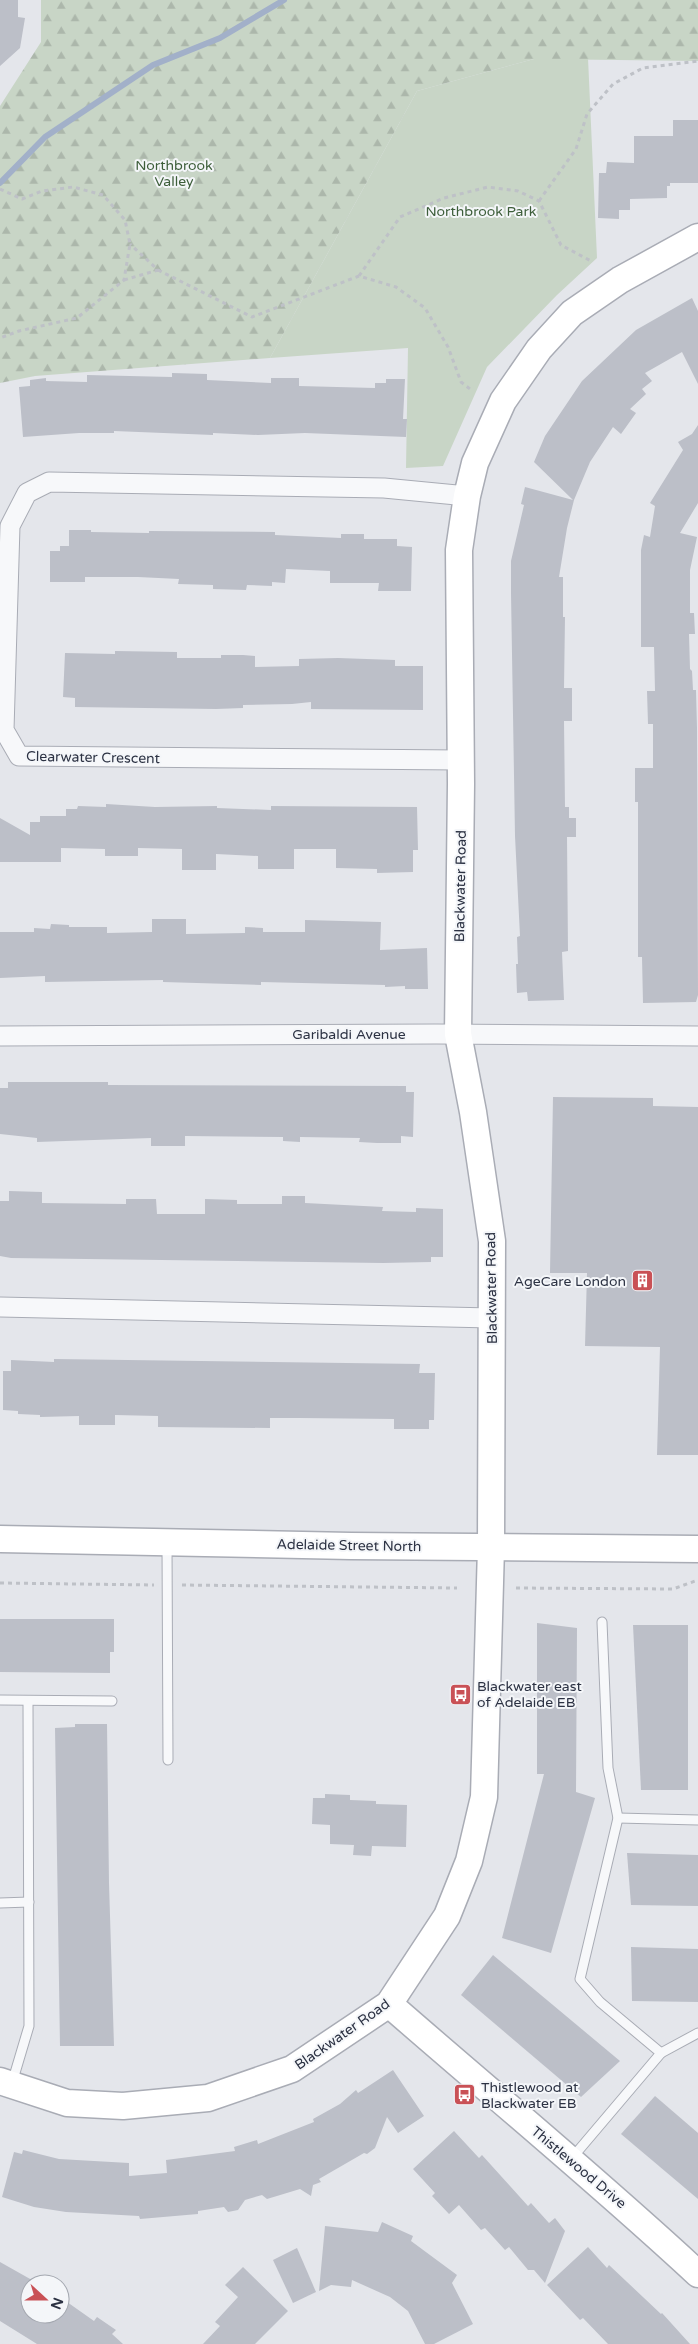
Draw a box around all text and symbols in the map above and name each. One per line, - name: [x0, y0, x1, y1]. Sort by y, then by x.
- park label: Northbrook Valley: [135, 157, 213, 190]
- park label: Northbrook Park: [426, 203, 537, 220]
- street label: Clearwater Crescent: [26, 748, 161, 767]
- street label: Blackwater Road: [451, 830, 470, 942]
- street label: Garibaldi Avenue: [292, 1026, 406, 1043]
- street label: Blackwater Road: [482, 1232, 501, 1344]
- building icon: AgeCare London: [630, 1269, 654, 1293]
- place label: AgeCare London: [514, 1273, 626, 1290]
- street label: Adelaide Street North: [276, 1536, 421, 1555]
- place label: Blackwater east of Adelaide EB: [477, 1678, 582, 1711]
- bus stop icon: Blackwater east of Adelaide EB: [449, 1682, 473, 1706]
- street label: Blackwater Road: [291, 1995, 393, 2074]
- place label: Thistlewood at Blackwater EB: [481, 2079, 579, 2112]
- bus stop icon: Thistlewood at Blackwater EB: [453, 2083, 477, 2107]
- street label: Thistlewood Drive: [528, 2123, 630, 2212]
- north arrow: [20, 2274, 70, 2324]
- text: N: [47, 2295, 67, 2312]

